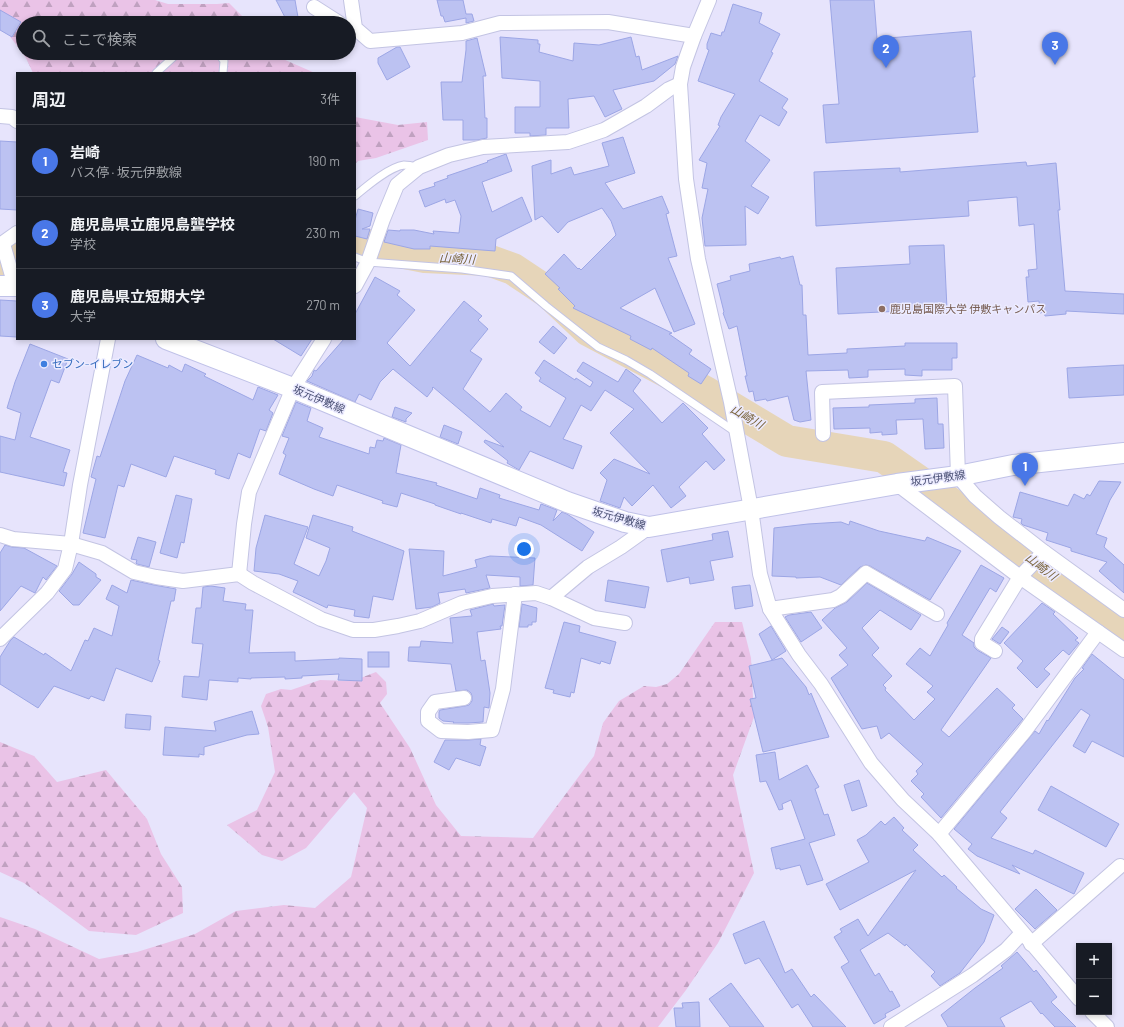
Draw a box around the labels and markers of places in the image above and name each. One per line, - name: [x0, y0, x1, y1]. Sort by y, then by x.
- pin: 3: [1042, 32, 1068, 65]
- pin: 2: [873, 35, 899, 68]
- place label: 鹿児島国際大学 伊敷キャンパス: [890, 302, 1046, 315]
- marker: 鹿児島国際大学 伊敷キャンパス: [877, 304, 887, 314]
- place label: セブン-イレブン: [52, 357, 133, 370]
- marker: セブン-イレブン: [39, 359, 49, 369]
- pin: 1: [1012, 453, 1038, 486]

